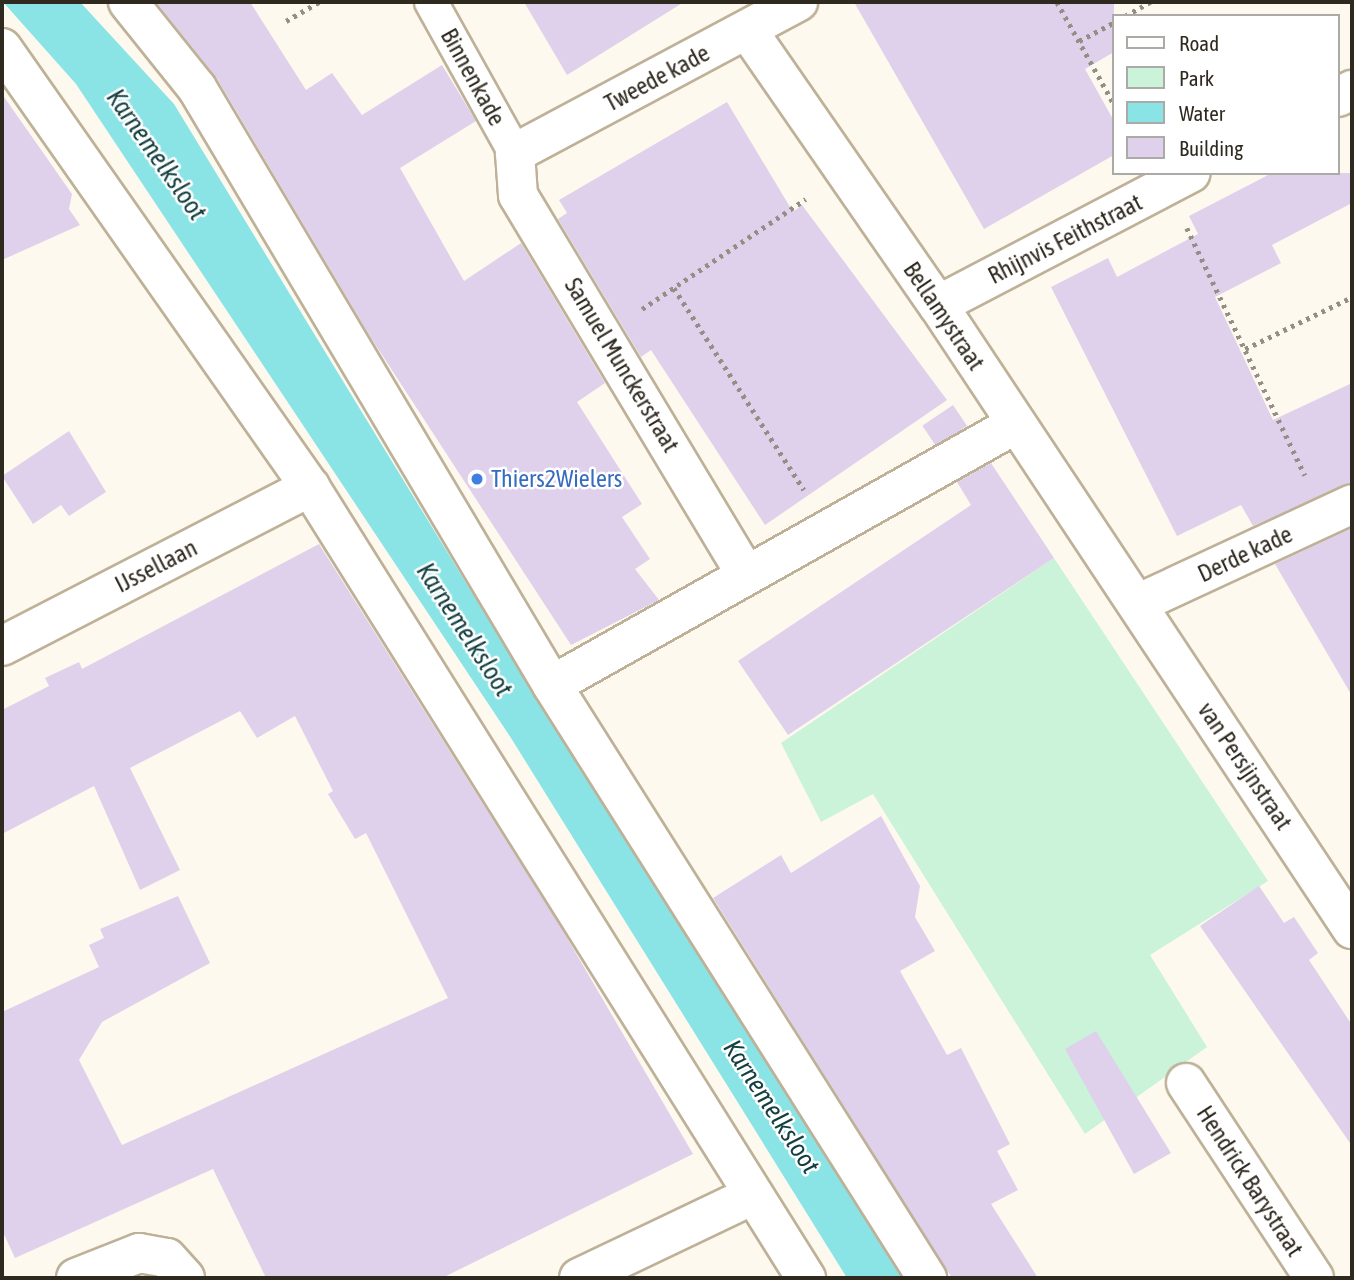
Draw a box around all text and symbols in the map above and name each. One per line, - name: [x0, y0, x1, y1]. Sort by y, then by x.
- legend: [1112, 14, 1340, 175]
- street label: Binnenkade: [435, 23, 511, 131]
- text: Road: [1179, 31, 1219, 55]
- street label: Tweede kade: [600, 38, 714, 118]
- text: Park: [1179, 66, 1214, 90]
- water label: Karnemelksloot: [99, 83, 213, 227]
- text: Water: [1179, 101, 1225, 125]
- text: Building: [1179, 136, 1243, 160]
- street label: Rhijnvis Feithstraat: [983, 188, 1147, 290]
- street label: Bellamystraat: [897, 256, 991, 376]
- street label: Samuel Munckerstraat: [559, 273, 685, 457]
- place label: Thiers2Wielers: [491, 465, 622, 493]
- marker: Thiers2Wielers: [469, 471, 485, 487]
- street label: Derde kade: [1193, 520, 1297, 588]
- street label: IJssellaan: [110, 533, 202, 599]
- water label: Karnemelksloot: [409, 557, 519, 703]
- street label: van Persijnstraat: [1192, 697, 1298, 835]
- water label: Karnemelksloot: [716, 1034, 826, 1180]
- street label: Hendrick Barystraat: [1191, 1100, 1309, 1262]

